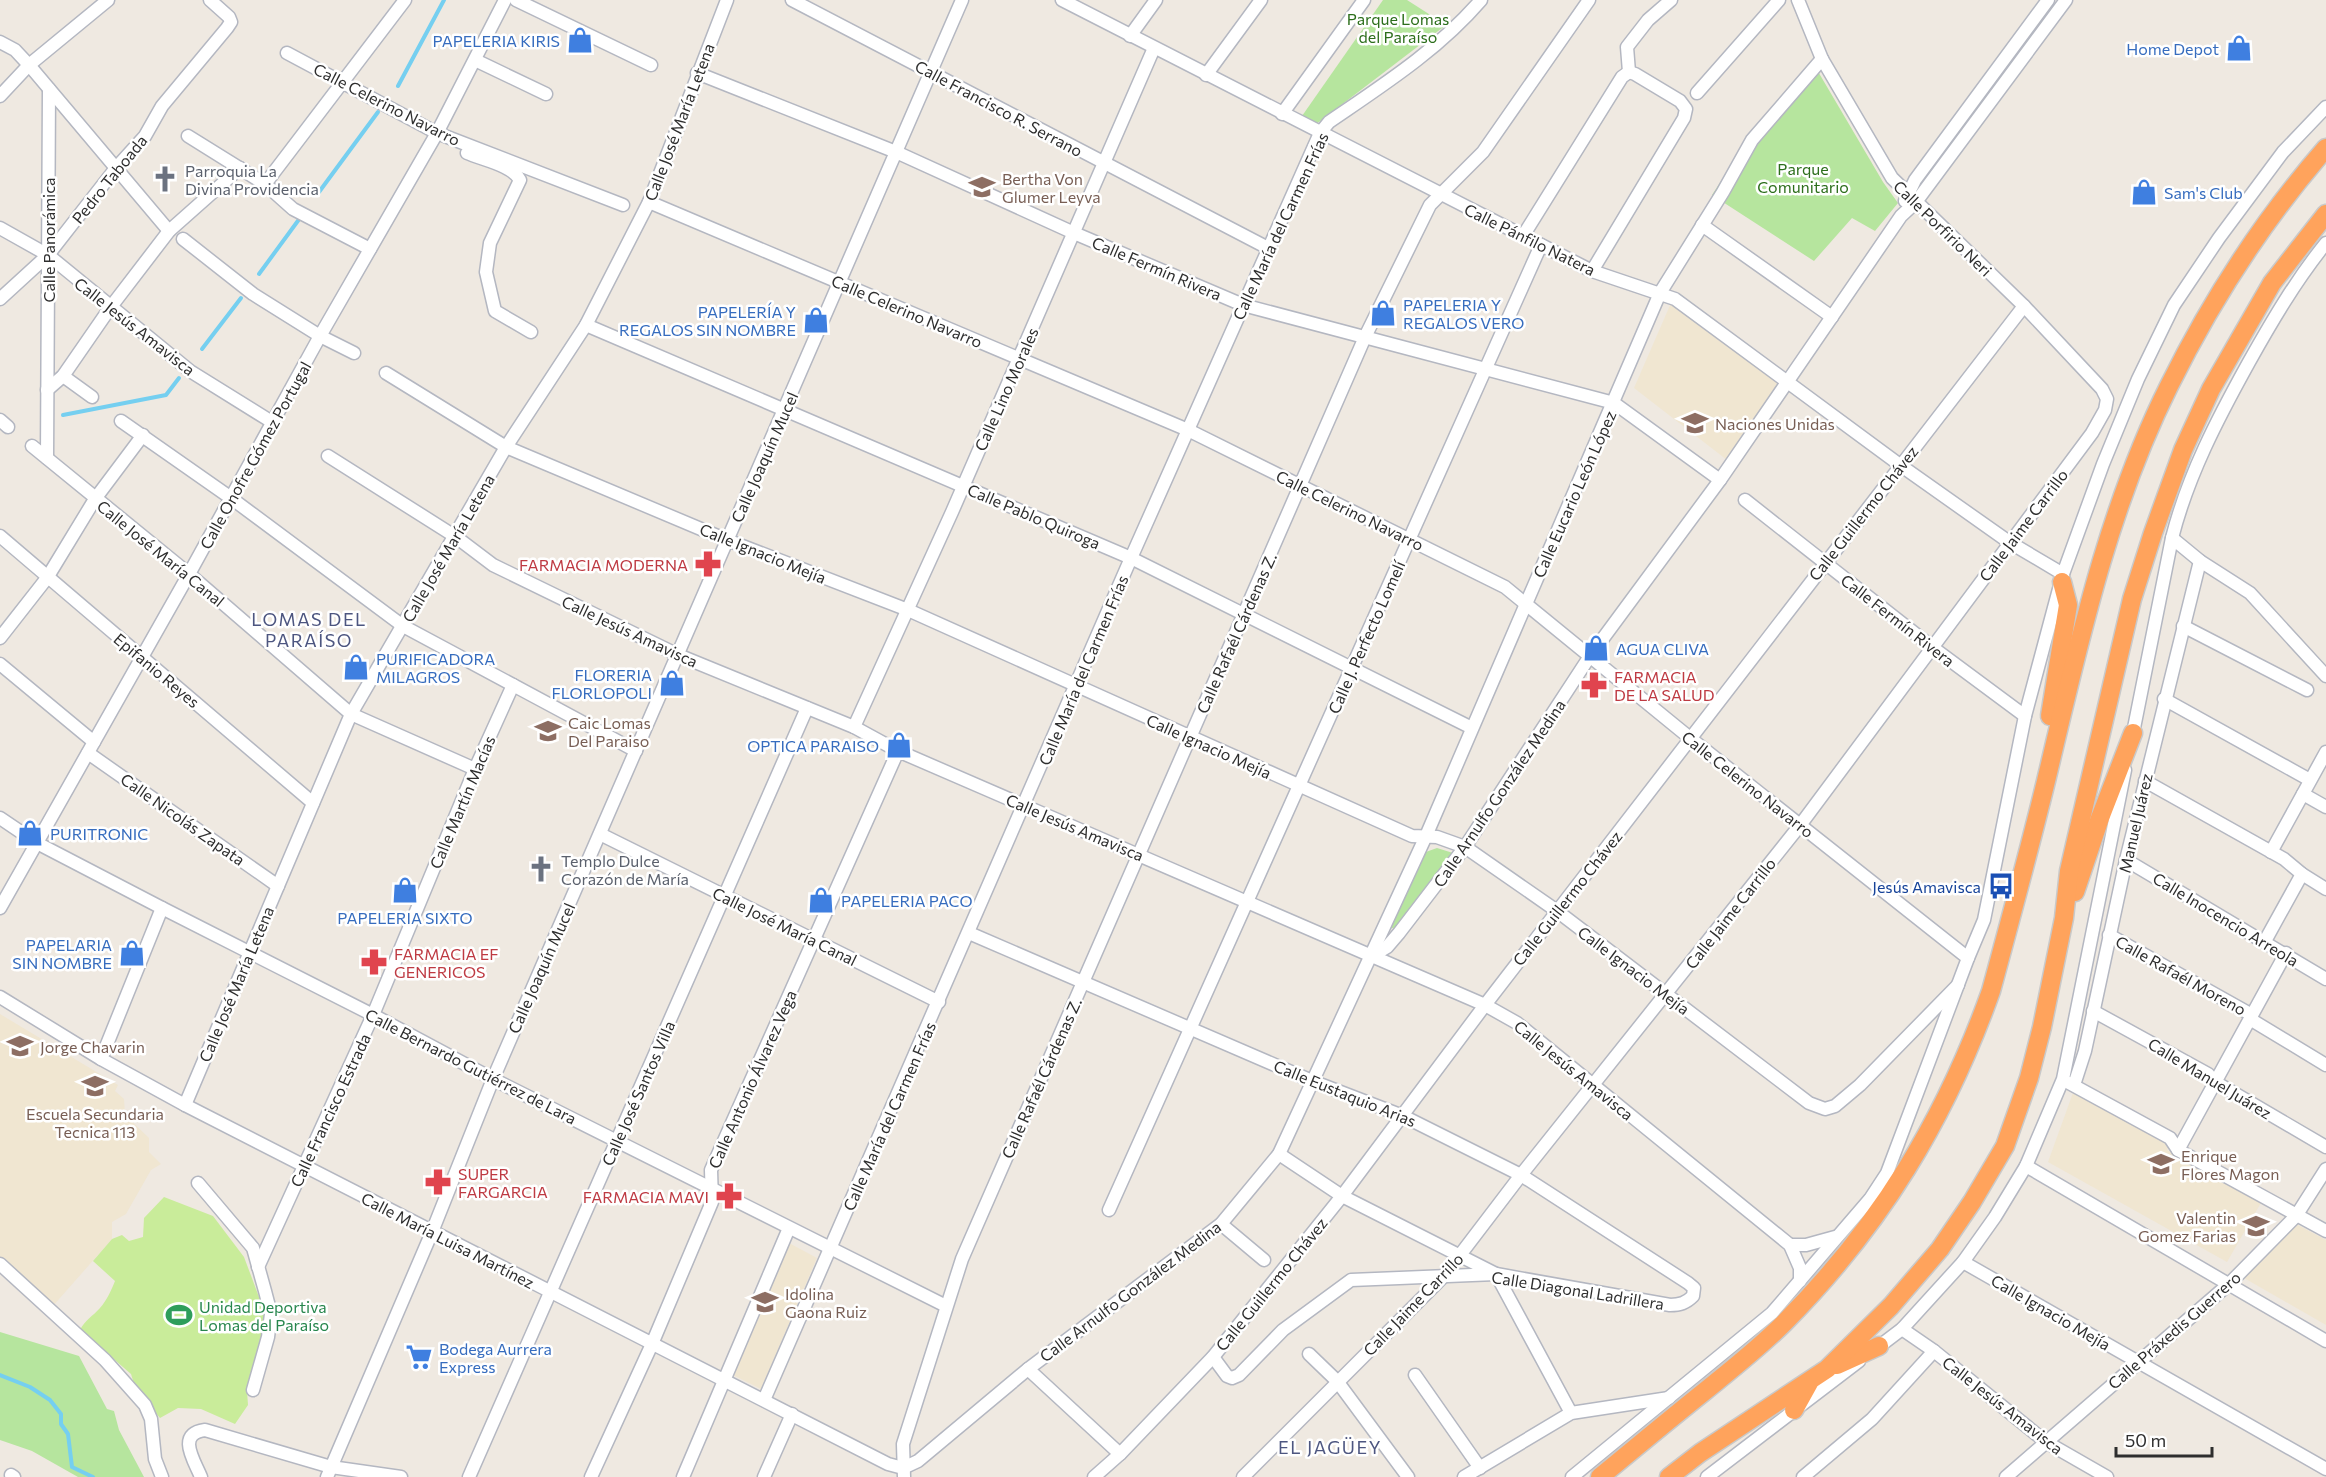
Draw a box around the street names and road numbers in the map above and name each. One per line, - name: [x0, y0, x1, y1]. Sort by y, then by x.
- street label: Calle José María Letena: [640, 41, 718, 203]
- street label: Calle Francisco R. Serrano: [912, 56, 1086, 160]
- street label: Calle Celerino Navarro: [311, 59, 463, 149]
- street label: Calle María del Carmen Frías: [1228, 129, 1332, 323]
- street label: Pedro Taboada: [67, 131, 151, 227]
- street label: Calle Porfirio Neri: [1890, 176, 1996, 280]
- street label: Calle Panorámica: [39, 178, 58, 302]
- street label: Calle Pánfilo Natera: [1461, 199, 1599, 279]
- street label: Calle Fermín Rivera: [1089, 232, 1225, 304]
- street label: Calle Celerino Navarro: [829, 271, 985, 351]
- street label: Calle Jesús Amavisca: [71, 273, 199, 379]
- street label: Calle Lino Morales: [970, 324, 1042, 454]
- street label: Calle Onofre Gómez Portugal: [195, 358, 315, 552]
- street label: Calle Joaquín Mucel: [727, 389, 801, 525]
- street label: Calle Eucario León López: [1529, 408, 1619, 580]
- street label: Calle Guillermo Chávez: [1804, 442, 1922, 584]
- street label: Calle Jaime Carrillo: [1975, 465, 2071, 585]
- street label: Calle Celerino Navarro: [1273, 466, 1427, 554]
- street label: Calle José María Letena: [398, 471, 498, 625]
- street label: Calle Pablo Quiroga: [965, 479, 1103, 553]
- street label: Calle José María Canal: [94, 496, 228, 610]
- street label: Calle Ignacio Mejía: [697, 519, 829, 587]
- street label: Calle Rafaél Cárdenas Z.: [1192, 550, 1280, 716]
- street label: Calle J. Perfecto Lomelí: [1324, 557, 1409, 717]
- street label: Calle Fermín Rivera: [1837, 570, 1959, 670]
- street label: Calle María del Carmen Frías: [1034, 572, 1132, 768]
- street label: Calle Jesús Amavisca: [559, 591, 701, 671]
- street label: Epifanio Reyes: [110, 629, 204, 711]
- street label: Calle Arnulfo González Medina: [1429, 696, 1569, 890]
- street label: Calle Ignacio Mejía: [1144, 710, 1274, 782]
- street label: Calle Celerino Navarro: [1678, 727, 1818, 841]
- street label: Calle Martín Macías: [425, 732, 499, 872]
- street label: Calle Nicolás Zapata: [117, 769, 249, 869]
- street label: Manuel Juárez: [2114, 771, 2156, 875]
- street label: Calle Jesús Amavisca: [1003, 789, 1147, 865]
- street label: Calle Guillermo Chávez: [1508, 827, 1626, 969]
- street label: Calle Jaime Carrillo: [1681, 854, 1779, 972]
- street label: Calle Inocencio Arreola: [2150, 868, 2302, 970]
- street label: Calle José María Canal: [710, 883, 860, 969]
- street label: Calle Joaquín Mucel: [504, 900, 578, 1036]
- street label: Calle José María Letena: [195, 903, 277, 1065]
- street label: Calle Ignacio Mejía: [1575, 922, 1693, 1018]
- street label: Calle Rafaél Moreno: [2112, 931, 2250, 1019]
- street label: Calle Antonio Álvarez Vega: [704, 987, 800, 1171]
- street label: Calle Rafaél Cárdenas Z.: [997, 995, 1085, 1161]
- street label: Calle Bernardo Gutiérrez de Lara: [362, 1004, 580, 1128]
- street label: Calle Jesús Amavisca: [1511, 1016, 1637, 1124]
- street label: Calle José Santos Villa: [597, 1018, 679, 1168]
- street label: Calle María del Carmen Frías: [839, 1019, 939, 1213]
- street label: Calle Francisco Estrada: [286, 1030, 374, 1190]
- street label: Calle Manuel Juárez: [2145, 1034, 2275, 1122]
- street label: Calle Eustaquio Arias: [1271, 1056, 1419, 1130]
- street label: Calle María Luisa Martínez: [358, 1188, 538, 1292]
- street label: Calle Guillermo Chávez: [1211, 1214, 1331, 1354]
- street label: Calle Arnulfo González Medina: [1036, 1217, 1224, 1365]
- street label: Calle Jaime Carrillo: [1359, 1249, 1467, 1359]
- street label: Calle Diagonal Ladrillera: [1490, 1267, 1666, 1313]
- street label: Calle Práxedis Guerrero: [2104, 1267, 2244, 1393]
- street label: Calle Ignacio Mejía: [1988, 1270, 2114, 1354]
- street label: Calle Jesús Amavisca: [1939, 1352, 2067, 1458]

